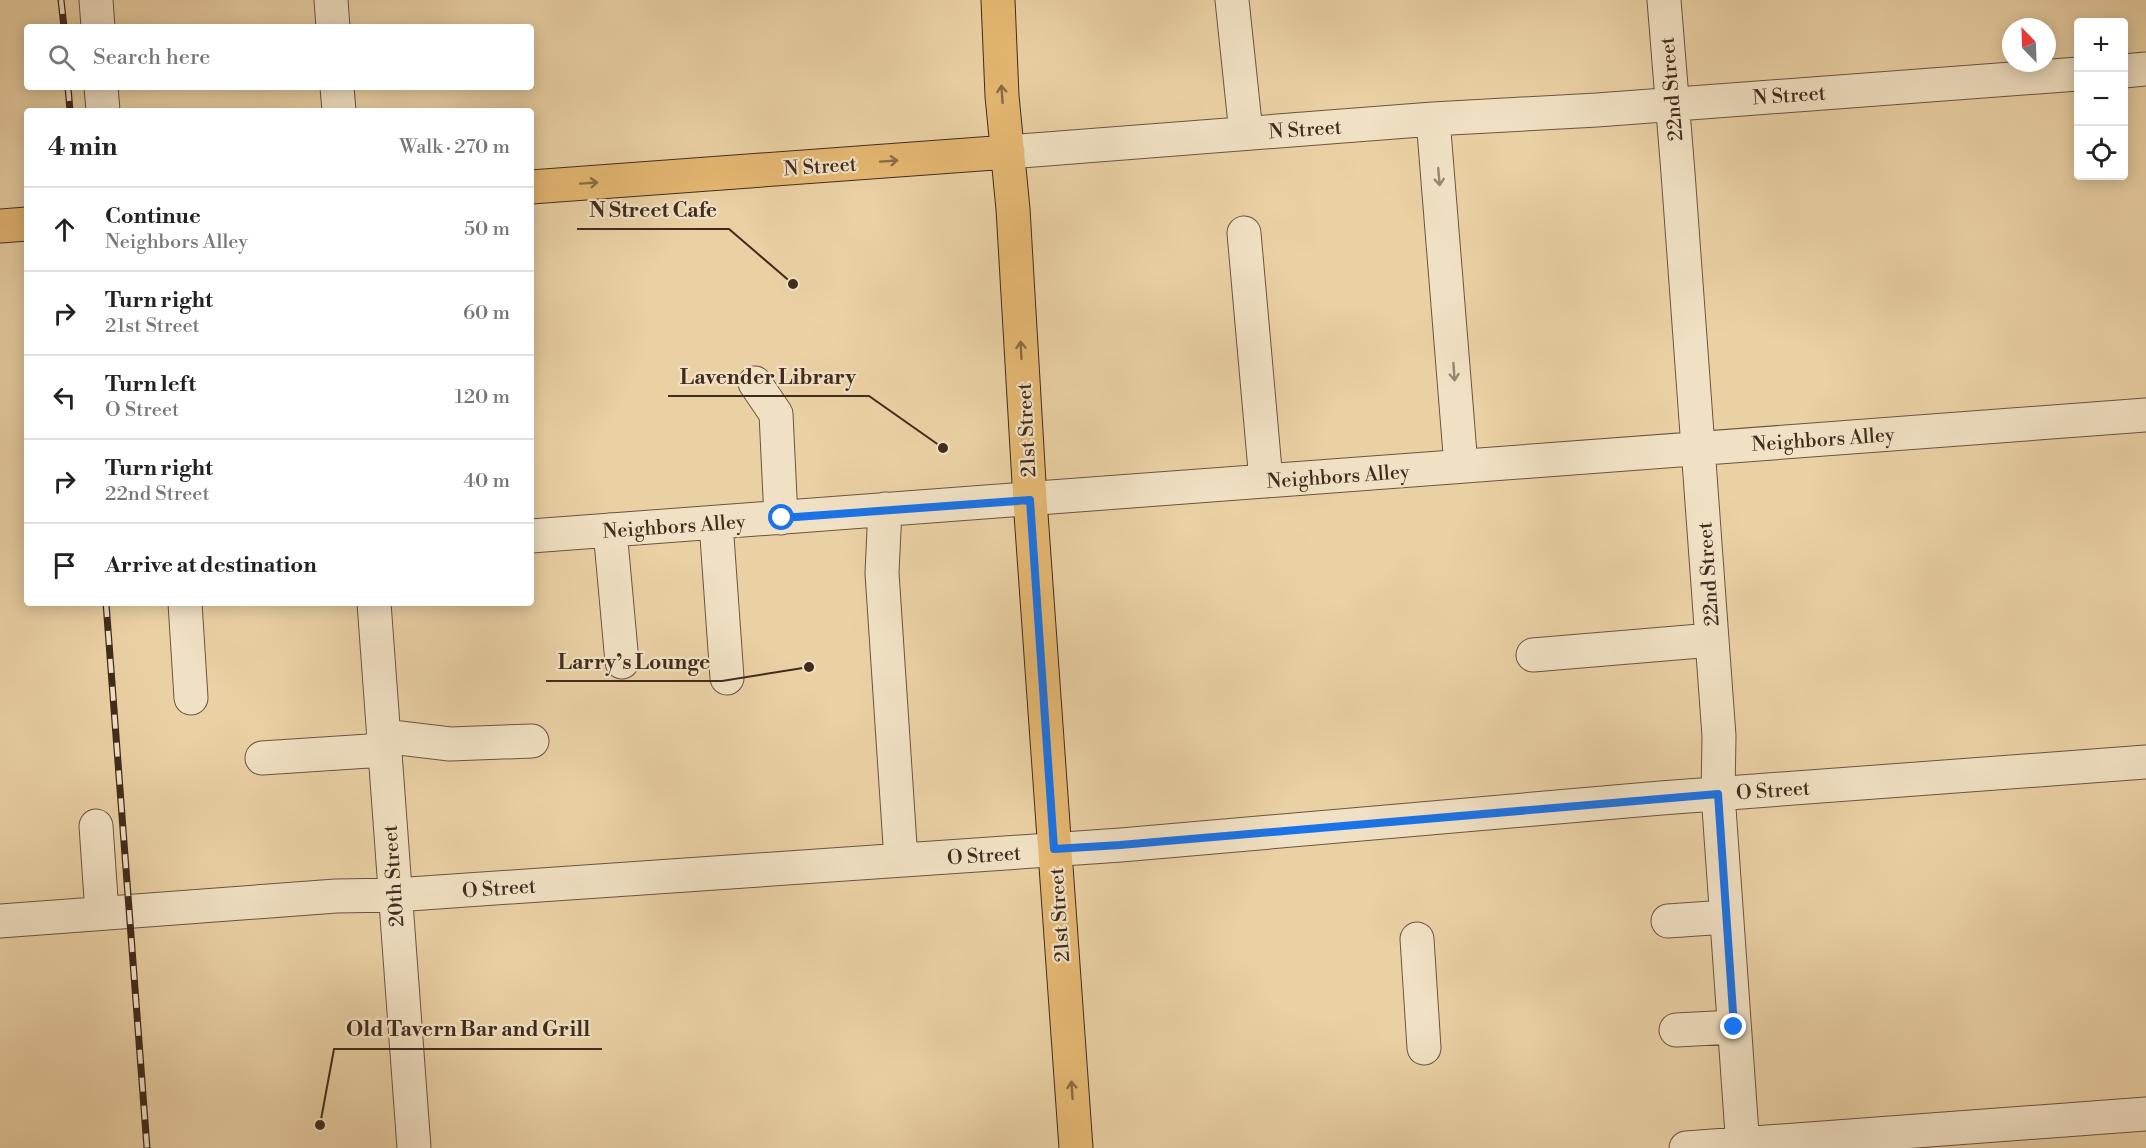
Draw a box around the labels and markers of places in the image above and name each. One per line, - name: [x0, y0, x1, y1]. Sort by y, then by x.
- callout: N Street Cafe: [577, 190, 729, 229]
- callout: Lavender Library: [668, 357, 869, 396]
- callout: Larry’s Lounge: [546, 642, 722, 681]
- callout: Old Tavern Bar and Grill: [334, 1010, 602, 1049]

